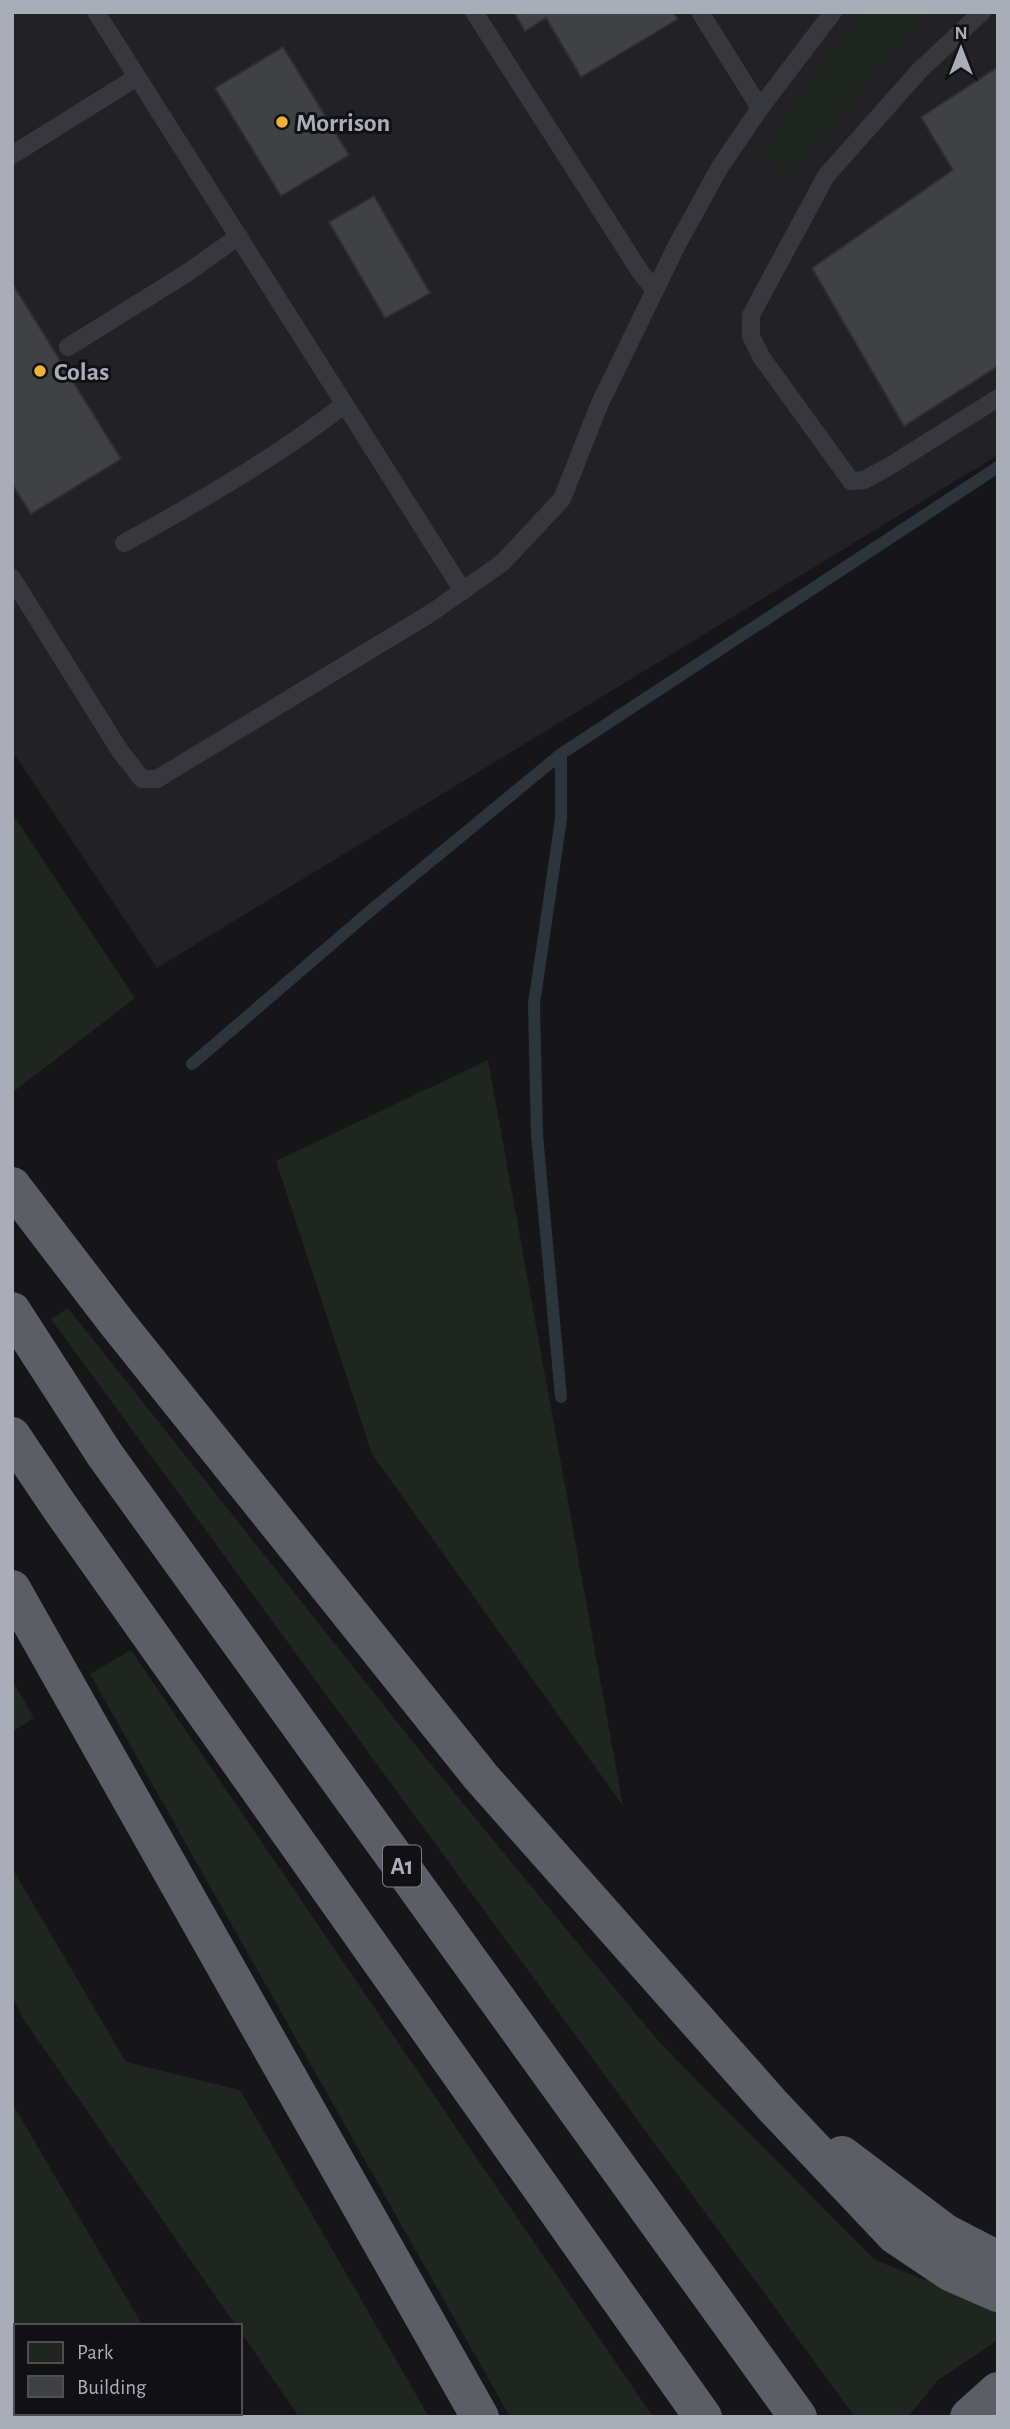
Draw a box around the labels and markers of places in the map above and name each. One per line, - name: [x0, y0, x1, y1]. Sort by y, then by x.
- place label: Morrison: [296, 110, 390, 136]
- marker: Morrison: [274, 114, 290, 130]
- place label: Colas: [54, 359, 109, 385]
- marker: Colas: [32, 363, 48, 379]

